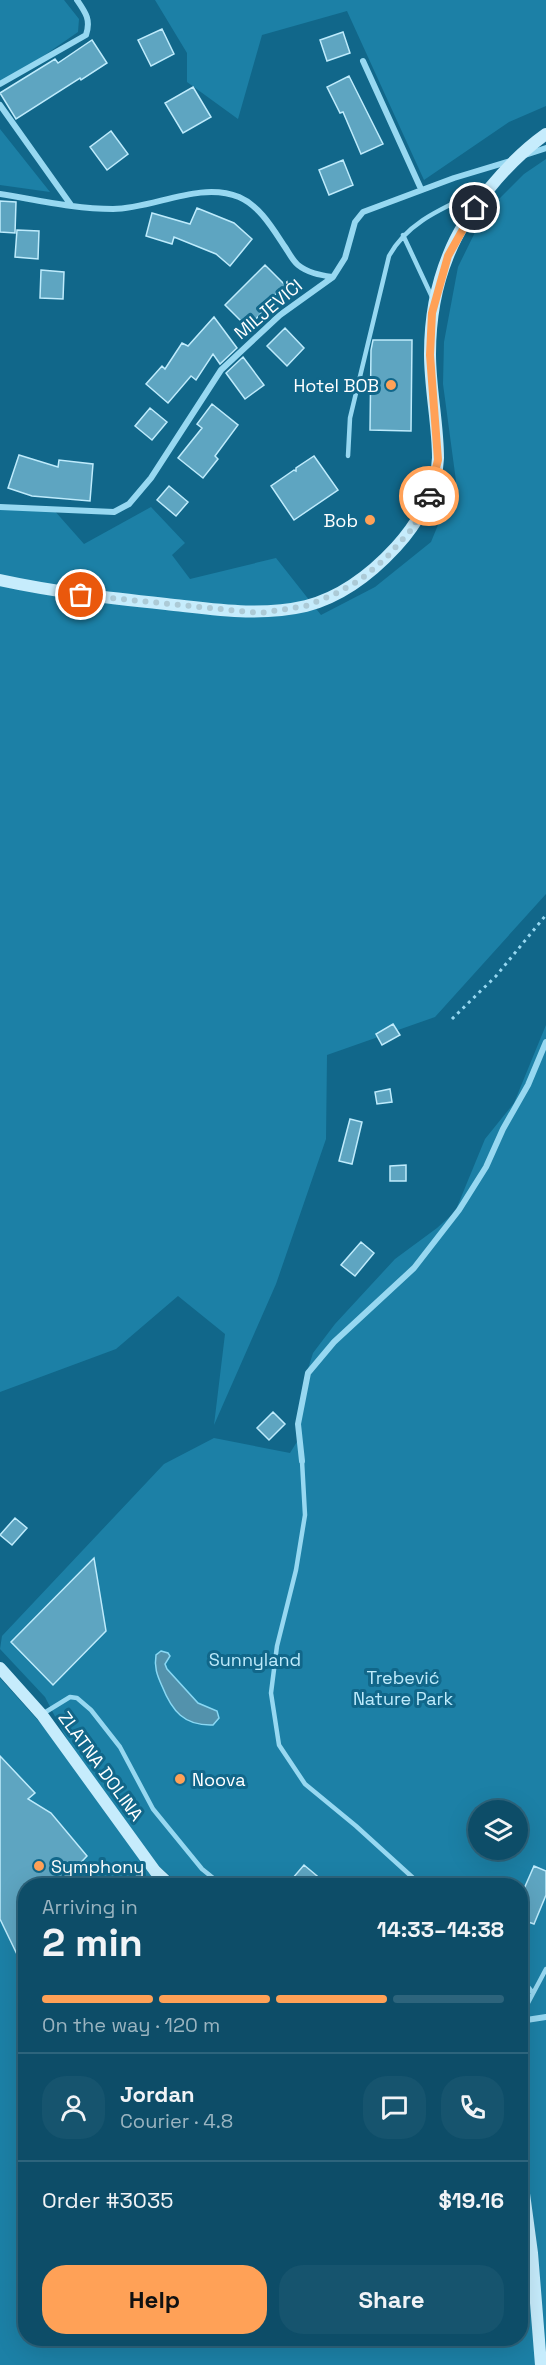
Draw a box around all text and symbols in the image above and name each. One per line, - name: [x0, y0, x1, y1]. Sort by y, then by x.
- pin: [449, 182, 500, 233]
- icon: home: [458, 191, 491, 224]
- street label: MILJEVIĆI: [229, 274, 307, 344]
- place label: Hotel BOB: [293, 374, 379, 397]
- marker: Hotel BOB: [384, 378, 398, 392]
- courier: [399, 466, 459, 526]
- icon: car: [413, 480, 446, 513]
- place label: Bob: [323, 509, 358, 532]
- marker: Bob: [363, 513, 377, 527]
- pin: [55, 569, 106, 620]
- icon: bag: [64, 578, 97, 611]
- park label: Sunnyland: [209, 1648, 301, 1671]
- park label: Trebević Nature Park: [353, 1666, 453, 1710]
- street label: ZLATNA DOLINA: [54, 1707, 148, 1825]
- place label: Noova: [192, 1768, 246, 1791]
- marker: Noova: [173, 1772, 187, 1786]
- map controls: [468, 1800, 528, 1860]
- button: layers: [468, 1800, 528, 1860]
- place label: Symphony: [51, 1855, 144, 1878]
- marker: Symphony: [32, 1859, 46, 1873]
- text: Arriving in: [42, 1894, 138, 1920]
- text: 14:33–14:38: [377, 1915, 504, 1943]
- text: 2 min: [42, 1918, 143, 1967]
- text: On the way · 120 m: [42, 2012, 220, 2038]
- button: person: [42, 2076, 105, 2139]
- button: chat: [363, 2076, 426, 2139]
- button: phone: [441, 2076, 504, 2139]
- text: Jordan: [120, 2080, 195, 2108]
- text: Courier · 4.8: [120, 2108, 233, 2134]
- text: Order #3035: [42, 2186, 173, 2214]
- text: $19.16: [438, 2186, 504, 2214]
- button: Help: [42, 2265, 267, 2334]
- button: Share: [279, 2265, 504, 2334]

